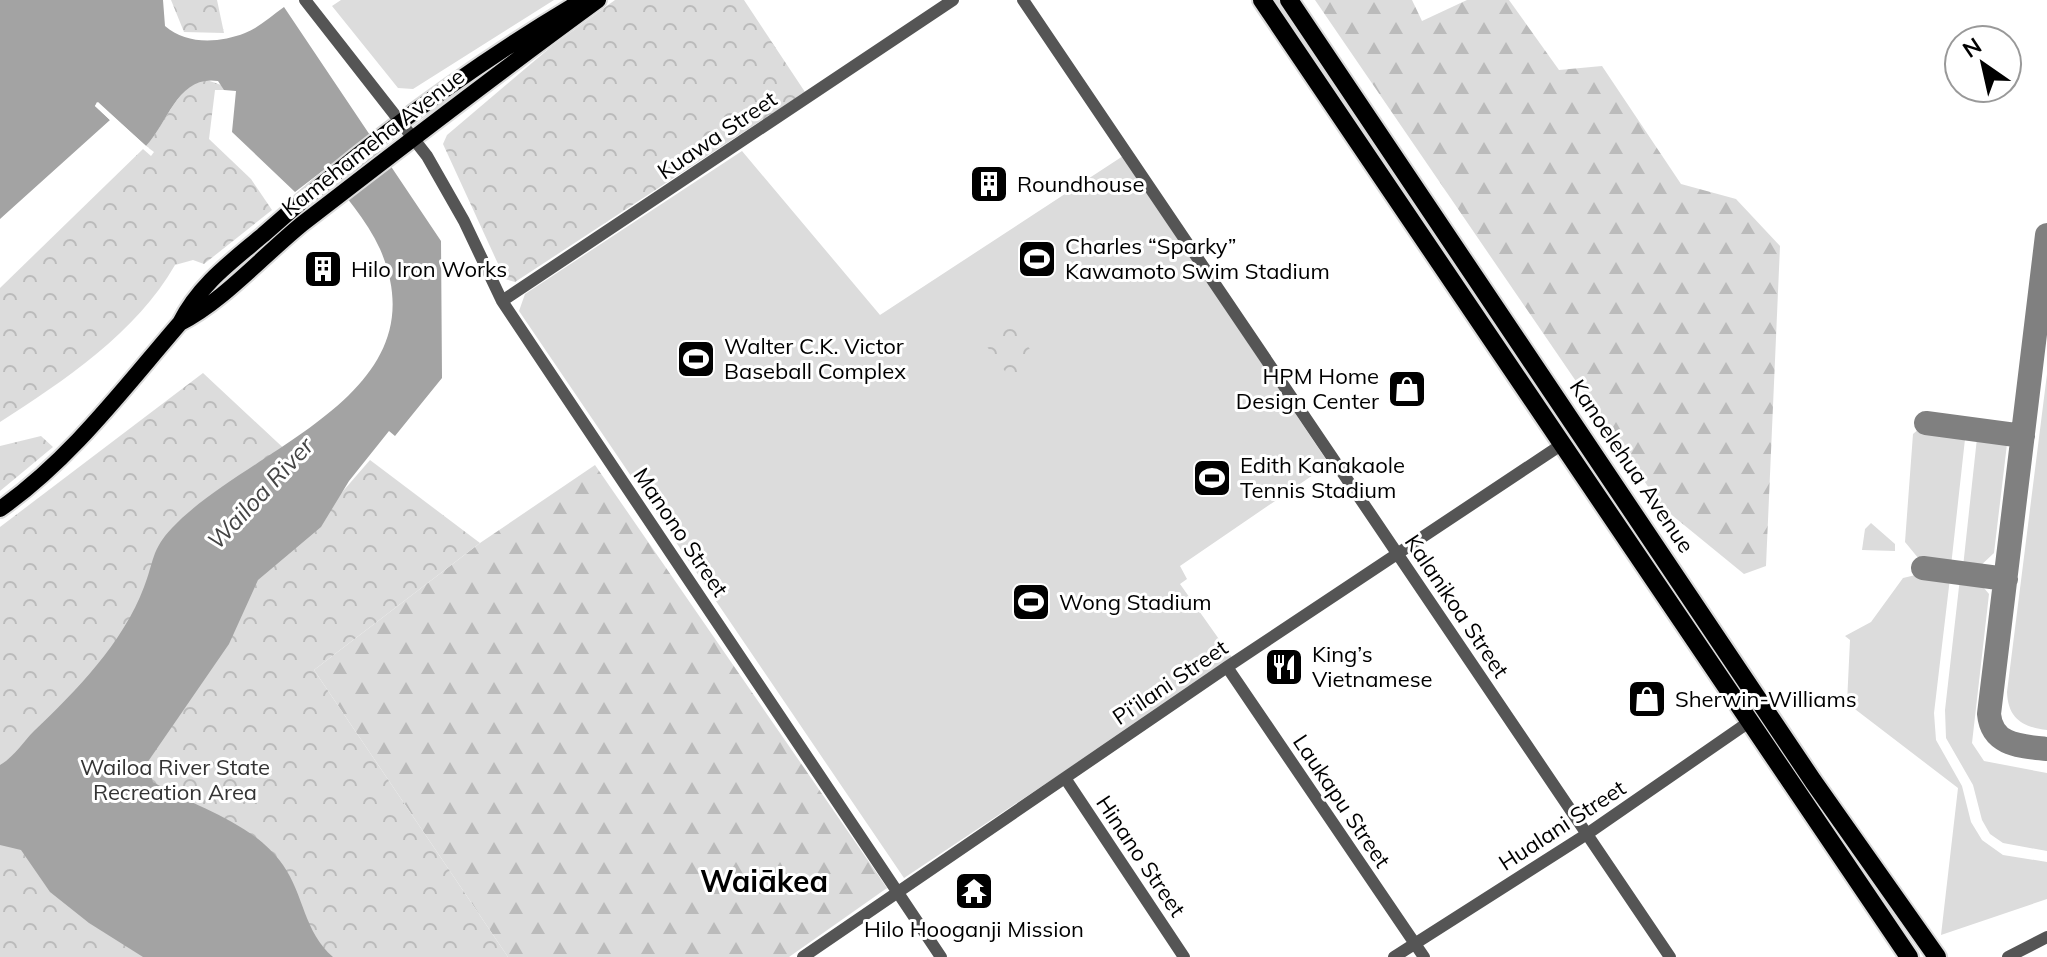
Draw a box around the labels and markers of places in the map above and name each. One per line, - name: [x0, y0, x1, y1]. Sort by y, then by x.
- building icon: Roundhouse: [968, 163, 1010, 205]
- place label: Roundhouse: [1017, 170, 1144, 198]
- place label: Charles “Sparky” Kawamoto Swim Stadium: [1065, 232, 1330, 285]
- sports icon: Charles “Sparky” Kawamoto Swim Stadium: [1016, 238, 1058, 280]
- building icon: Hilo Iron Works: [302, 248, 344, 290]
- place label: Hilo Iron Works: [351, 255, 507, 283]
- place label: Walter C.K. Victor Baseball Complex: [724, 332, 906, 385]
- sports icon: Walter C.K. Victor Baseball Complex: [675, 338, 717, 380]
- place label: HPM Home Design Center: [1236, 362, 1379, 415]
- shop icon: HPM Home Design Center: [1386, 368, 1428, 410]
- place label: Edith Kanakaole Tennis Stadium: [1240, 451, 1405, 504]
- sports icon: Edith Kanakaole Tennis Stadium: [1191, 457, 1233, 499]
- sports icon: Wong Stadium: [1010, 581, 1052, 623]
- place label: Wong Stadium: [1059, 588, 1212, 616]
- place label: King’s Vietnamese: [1312, 640, 1433, 693]
- restaurant icon: King’s Vietnamese: [1263, 646, 1305, 688]
- shop icon: Sherwin-Williams: [1626, 678, 1668, 720]
- place label: Sherwin-Williams: [1675, 685, 1857, 713]
- temple icon: Hilo Hooganji Mission: [953, 870, 995, 912]
- place label: Hilo Hooganji Mission: [864, 915, 1084, 943]

